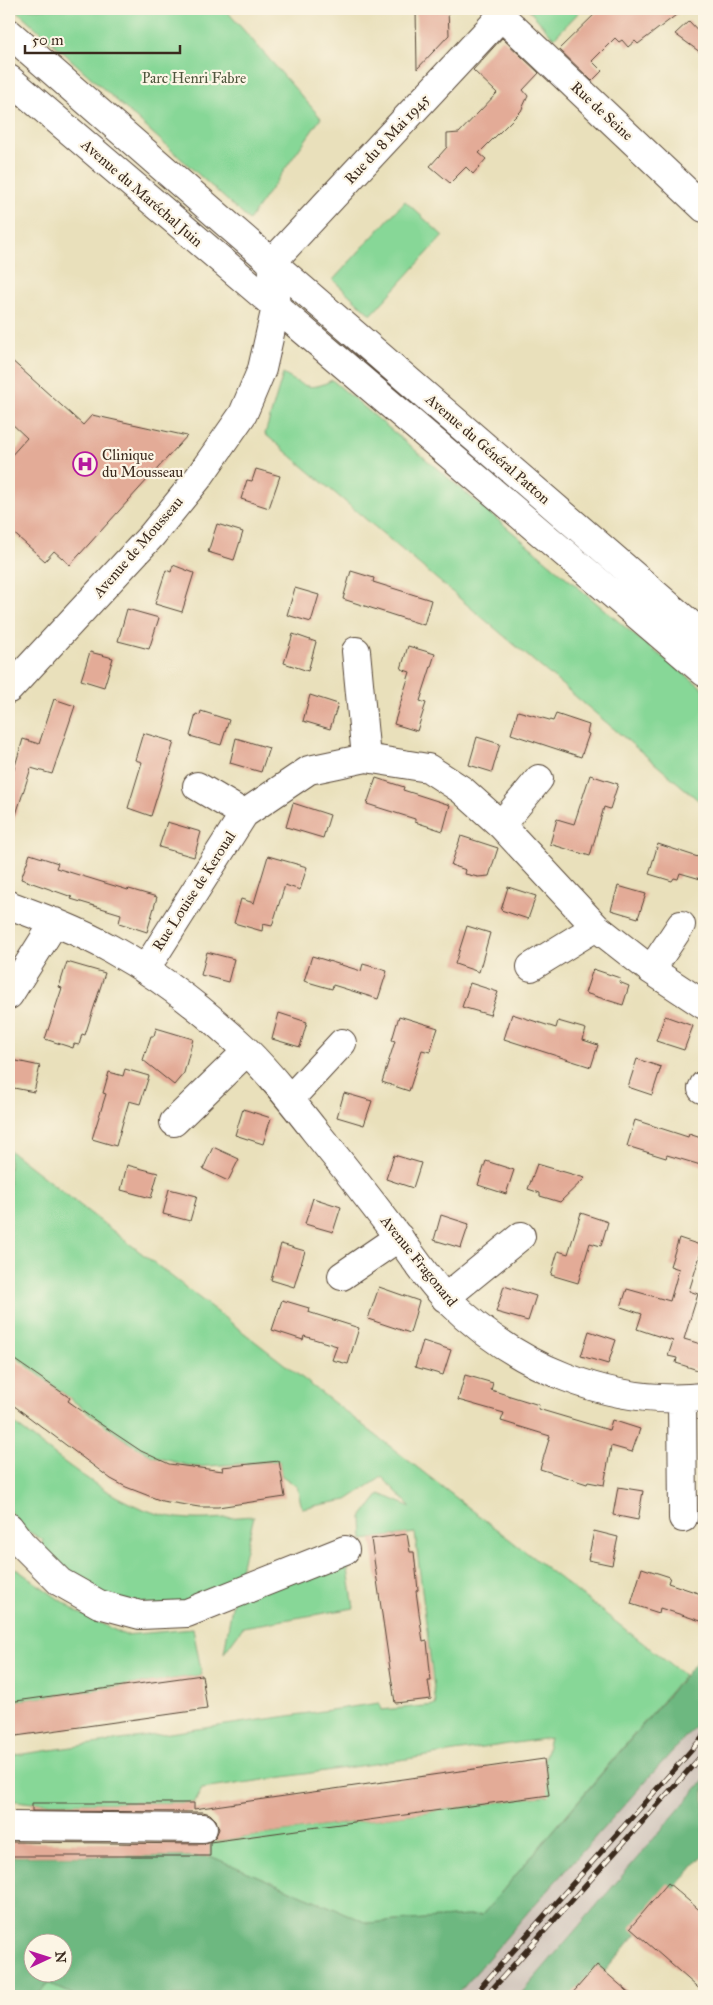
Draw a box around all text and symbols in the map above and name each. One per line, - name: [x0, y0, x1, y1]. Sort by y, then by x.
- scale bar: [25, 22, 180, 54]
- text: 50 m: [32, 31, 64, 49]
- park label: Parc Henri Fabre: [142, 69, 246, 87]
- street label: Rue de Seine: [567, 78, 637, 144]
- street label: Rue du 8 Mai 1945: [341, 90, 433, 188]
- street label: Avenue du Maréchal Juin: [76, 135, 206, 251]
- street label: Avenue du Général Patton: [421, 389, 554, 508]
- place label: Clinique du Mousseau: [102, 446, 183, 481]
- hospital icon: Clinique du Mousseau: [72, 451, 98, 477]
- street label: Avenue de Mousseau: [89, 493, 187, 602]
- street label: Rue Louise de Keroual: [149, 827, 240, 954]
- street label: Avenue Fragonard: [376, 1211, 461, 1311]
- north arrow: [22, 1932, 72, 1982]
- text: N: [52, 1951, 69, 1964]

